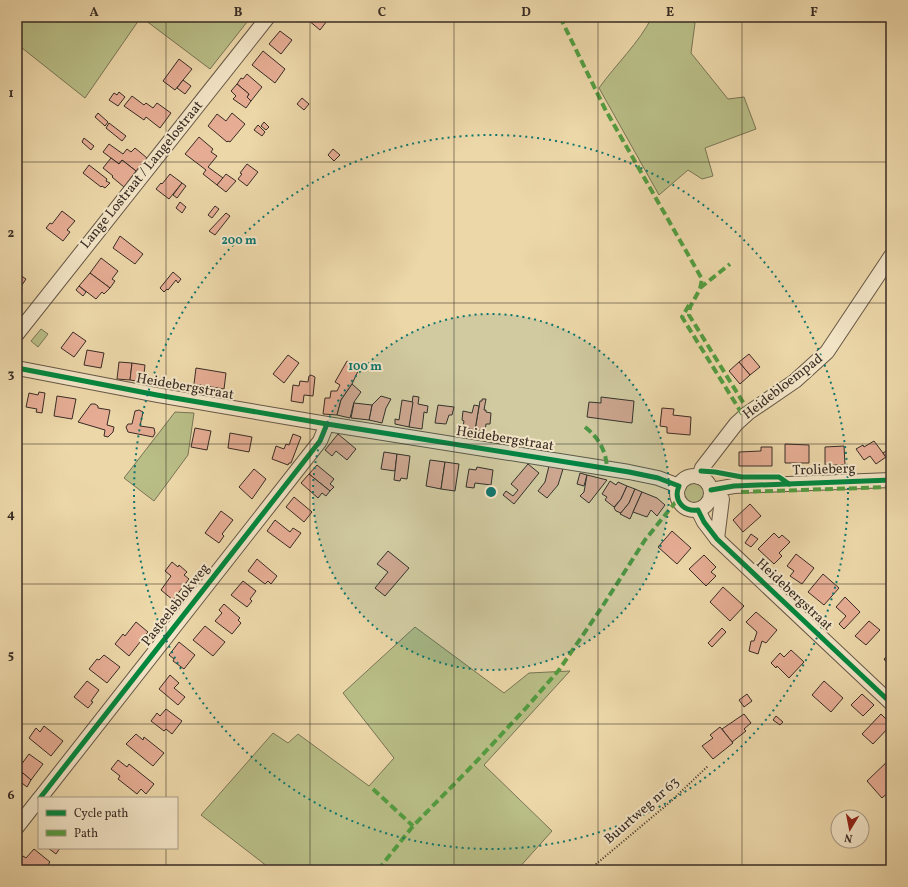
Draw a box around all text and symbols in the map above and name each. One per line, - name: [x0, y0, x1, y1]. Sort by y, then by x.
- text: A: [89, 4, 99, 22]
- text: B: [234, 4, 243, 22]
- text: C: [378, 4, 386, 22]
- text: D: [521, 4, 531, 22]
- text: E: [666, 4, 674, 22]
- text: F: [810, 4, 818, 22]
- text: 1: [8, 85, 14, 103]
- street label: Lange Lostraat / Langelostraat: [76, 97, 208, 253]
- text: 2: [8, 225, 15, 243]
- text: 200 m: [221, 233, 257, 249]
- street label: Heidebloempad: [739, 350, 827, 424]
- text: 100 m: [348, 359, 382, 375]
- text: 3: [8, 366, 15, 384]
- street label: Heidebergstraat: [135, 369, 235, 405]
- street label: Heidebergstraat: [455, 422, 555, 456]
- street label: Trolieberg: [792, 459, 856, 481]
- centre of rings: [484, 485, 498, 499]
- text: 4: [7, 506, 15, 524]
- street label: Heidebergstraat: [751, 554, 837, 636]
- street label: Pasteelsblokweg: [138, 560, 214, 650]
- text: 5: [8, 647, 14, 665]
- street label: Buurtweg nr 63: [600, 773, 684, 849]
- text: 6: [7, 787, 15, 805]
- legend: [38, 797, 178, 849]
- text: Cycle path: [74, 806, 129, 822]
- north arrow: [830, 809, 870, 849]
- text: Path: [74, 826, 98, 842]
- text: N: [843, 829, 854, 845]

